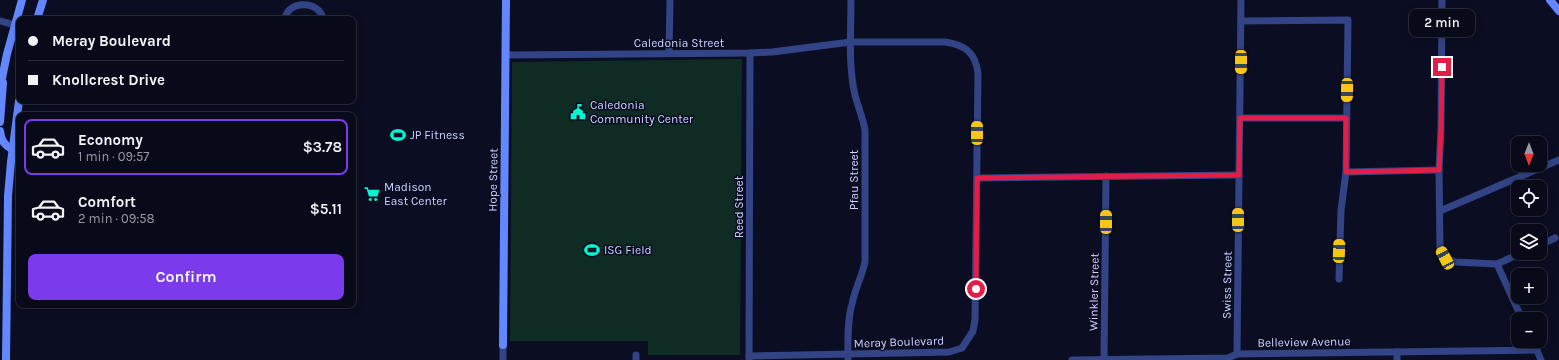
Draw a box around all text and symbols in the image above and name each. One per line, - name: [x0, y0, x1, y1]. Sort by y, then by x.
- callout: 2 min: [1409, 9, 1475, 37]
- text: 2 min: [1424, 15, 1460, 30]
- text: Meray Boulevard: [52, 32, 171, 50]
- street label: Caledonia Street: [634, 36, 725, 50]
- car: [1235, 50, 1247, 74]
- route end: [1433, 58, 1451, 76]
- text: Knollcrest Drive: [52, 71, 165, 89]
- car: [1341, 78, 1353, 102]
- place label: Caledonia Community Center: [590, 98, 694, 126]
- public building icon: Caledonia Community Center: [569, 103, 587, 121]
- car: [971, 121, 983, 145]
- sports icon: JP Fitness: [389, 126, 407, 144]
- place label: JP Fitness: [410, 128, 465, 142]
- icon: car: [30, 129, 66, 165]
- text: Economy: [78, 131, 143, 149]
- north arrow: [1511, 136, 1547, 172]
- map controls: [1511, 136, 1547, 348]
- text: $3.78: [303, 138, 342, 156]
- street label: Hope Street: [485, 148, 501, 212]
- text: 1 min · 09:57: [78, 149, 149, 164]
- street label: Pfau Street: [847, 149, 861, 210]
- street label: Reed Street: [732, 175, 746, 238]
- place label: Madison East Center: [384, 180, 447, 208]
- button: locate: [1511, 180, 1547, 216]
- supermarket icon: Madison East Center: [363, 185, 381, 203]
- icon: car: [30, 191, 66, 227]
- text: Comfort: [78, 193, 136, 211]
- text: $5.11: [310, 200, 342, 218]
- car: [1232, 208, 1244, 232]
- car: [1100, 210, 1112, 234]
- text: 2 min · 09:58: [78, 211, 155, 226]
- button: layers: [1511, 224, 1547, 260]
- car: [1333, 239, 1345, 263]
- sports icon: ISG Field: [583, 241, 601, 259]
- place label: ISG Field: [604, 243, 652, 257]
- car: [1434, 245, 1456, 271]
- street label: Swiss Street: [1219, 250, 1235, 319]
- street label: Winkler Street: [1086, 252, 1102, 331]
- button: Confirm: [28, 254, 344, 300]
- button: +: [1511, 268, 1547, 304]
- route start: [967, 280, 985, 298]
- button: −: [1511, 312, 1547, 348]
- street label: Meray Boulevard: [853, 333, 945, 351]
- street label: Belleview Avenue: [1257, 334, 1351, 350]

